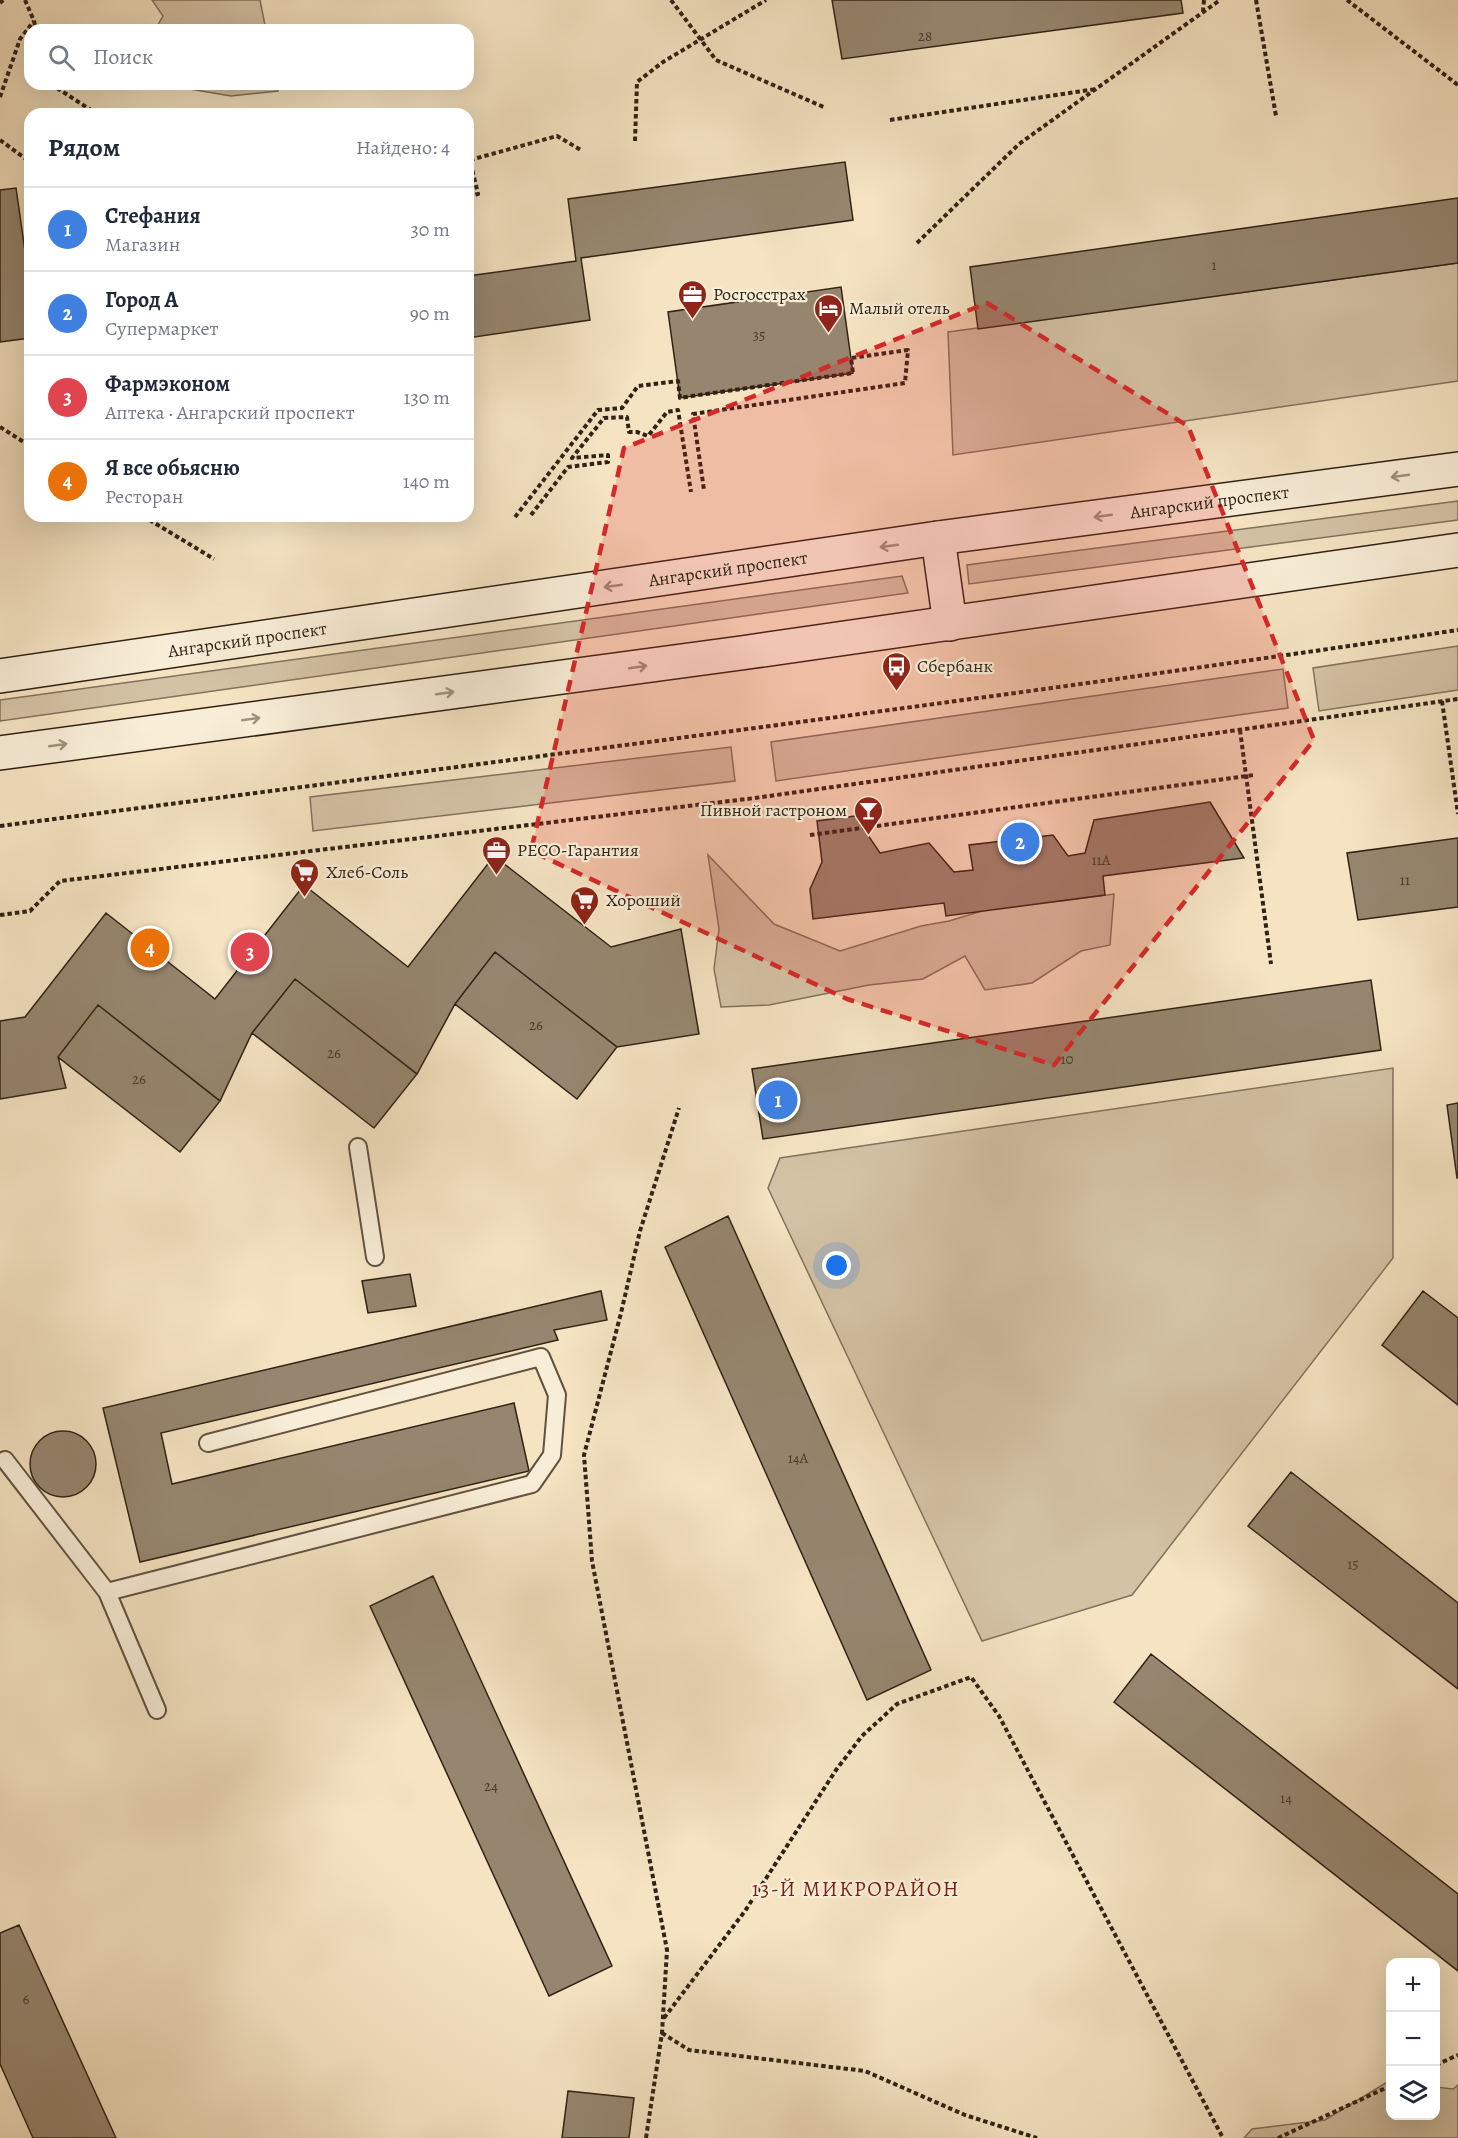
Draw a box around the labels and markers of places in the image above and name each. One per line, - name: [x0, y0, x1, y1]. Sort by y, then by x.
- office icon: Росгосстрах: [676, 278, 708, 320]
- place label: Росгосстрах: [713, 282, 806, 306]
- hotel icon: Малый отель: [812, 292, 844, 334]
- place label: Малый отель: [849, 296, 950, 320]
- bus stop icon: Сбербанк: [880, 650, 912, 692]
- place label: Сбербанк: [917, 654, 993, 678]
- bar icon: Пивной гастроном: [852, 794, 884, 836]
- place label: Пивной гастроном: [700, 798, 847, 822]
- pin: 2: [1000, 820, 1040, 864]
- office icon: РЕСО-Гарантия: [480, 834, 512, 876]
- place label: РЕСО-Гарантия: [517, 838, 639, 862]
- supermarket icon: Хлеб-Соль: [289, 856, 321, 898]
- place label: Хлеб-Соль: [326, 860, 408, 884]
- supermarket icon: Хороший: [569, 884, 601, 926]
- place label: Хороший: [606, 888, 681, 912]
- pin: 4: [130, 926, 170, 970]
- pin: 3: [230, 930, 270, 974]
- pin: 1: [758, 1078, 798, 1122]

